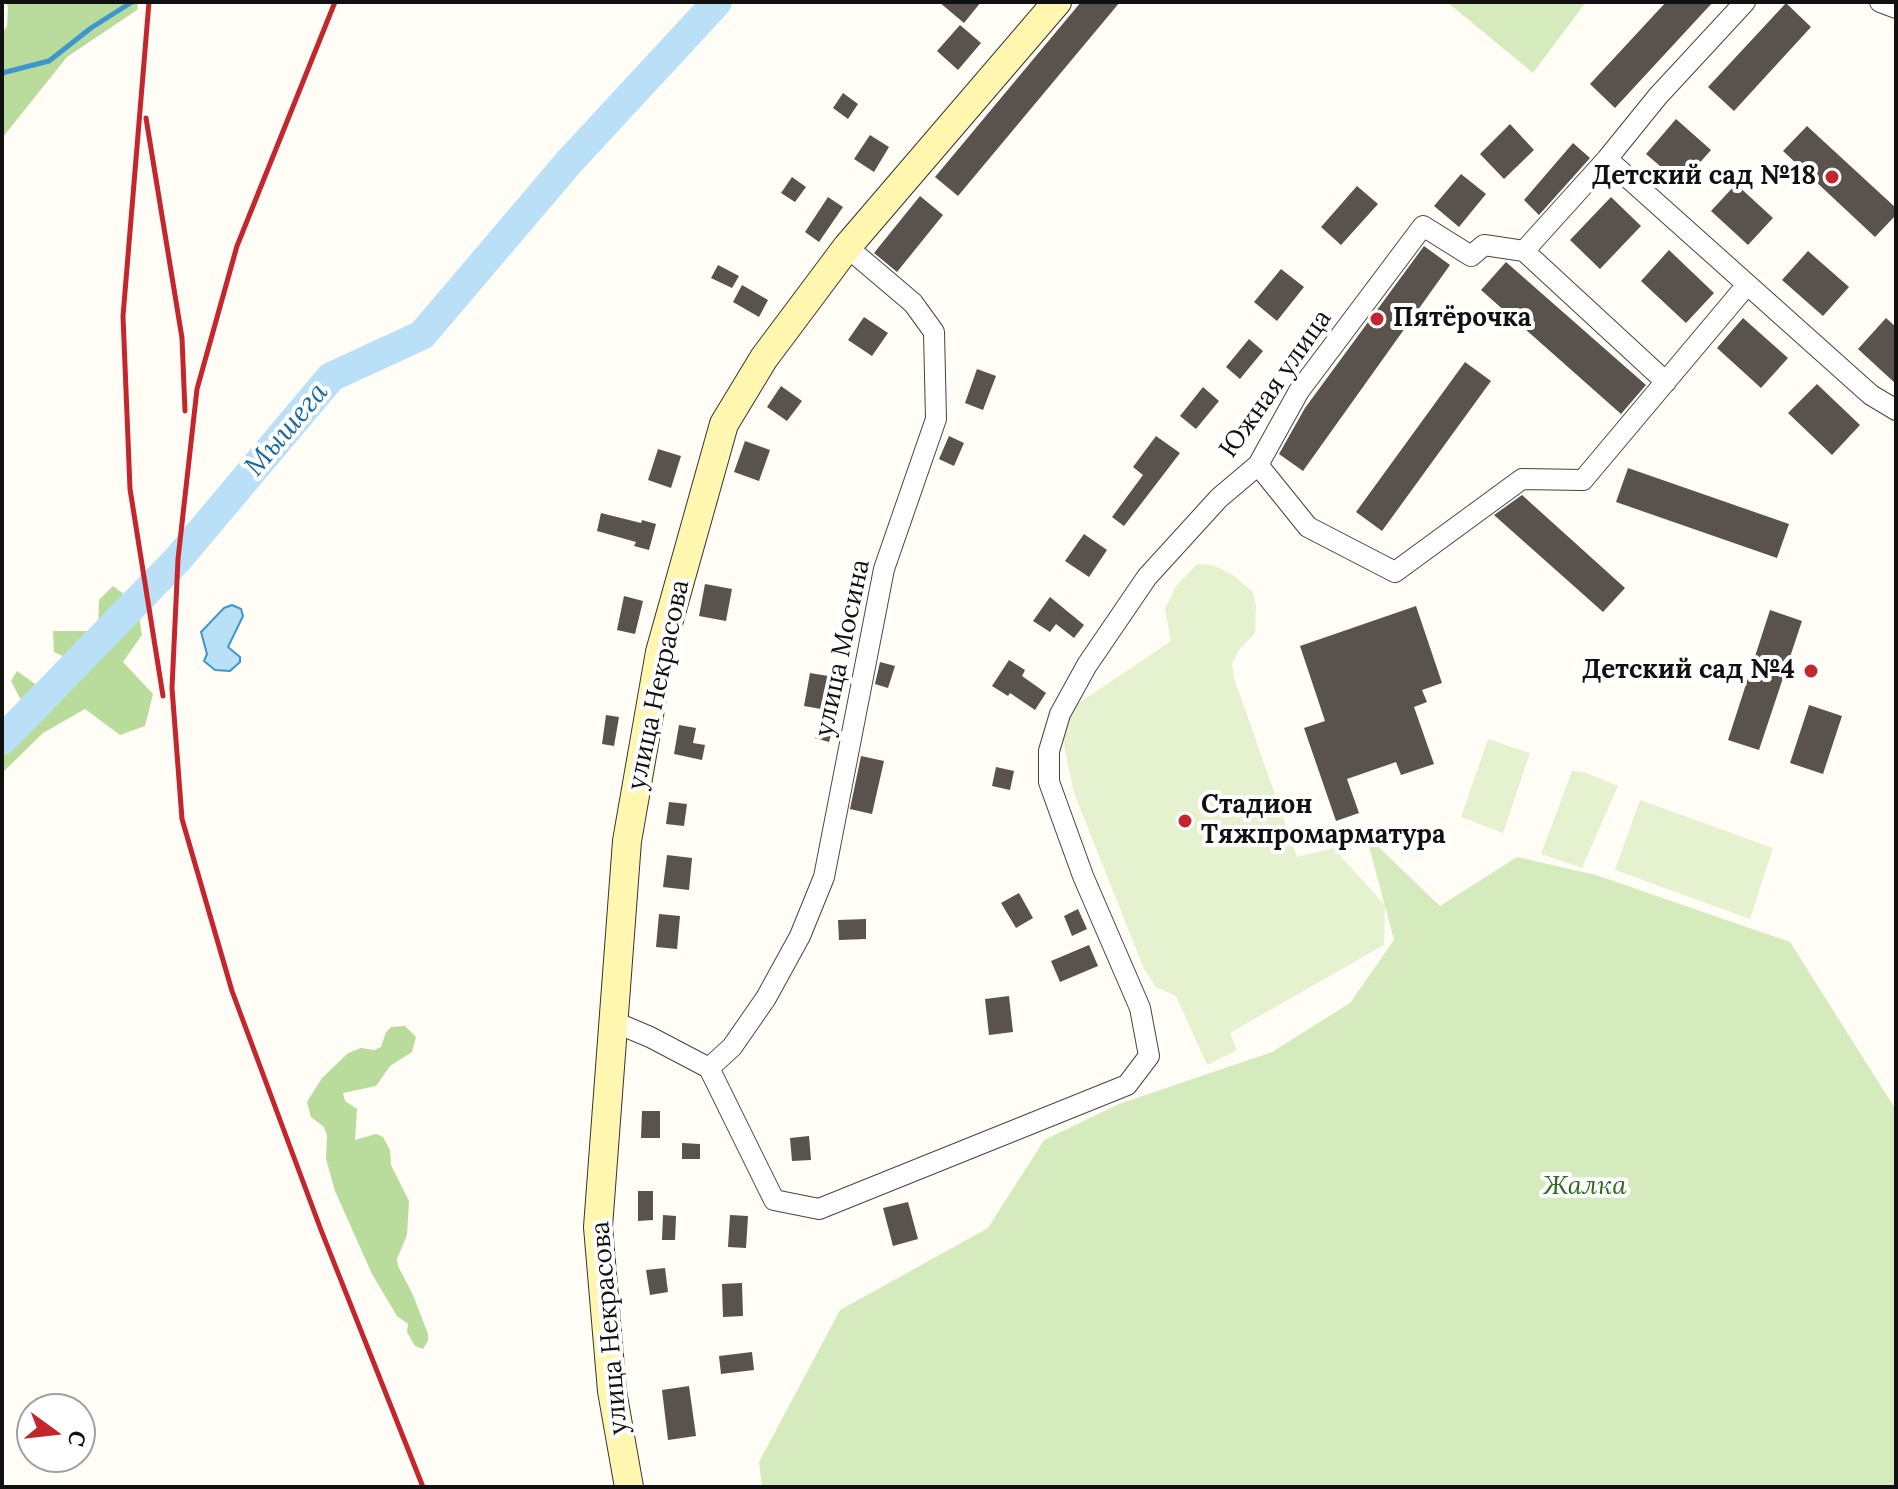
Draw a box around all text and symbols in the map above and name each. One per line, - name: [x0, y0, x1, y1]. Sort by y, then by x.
- place label: Детский сад №18: [1592, 161, 1816, 193]
- marker: Детский сад №18: [1823, 168, 1841, 186]
- place label: Пятёрочка: [1393, 303, 1531, 335]
- street label: Южная улица: [1213, 304, 1339, 464]
- marker: Пятёрочка: [1368, 310, 1386, 328]
- water label: Мышега: [238, 377, 336, 483]
- street label: улица Мосина: [809, 557, 877, 739]
- street label: улица Некрасова: [621, 577, 697, 793]
- place label: Детский сад №4: [1582, 655, 1795, 687]
- marker: Детский сад №4: [1802, 662, 1820, 680]
- place label: Стадион Тяжпромарматура: [1201, 790, 1446, 852]
- marker: Стадион Тяжпромарматура: [1176, 812, 1194, 830]
- park label: Жалка: [1544, 1171, 1626, 1203]
- street label: улица Некрасова: [585, 1220, 635, 1436]
- north arrow: [16, 1393, 96, 1473]
- text: С: [62, 1428, 93, 1450]

